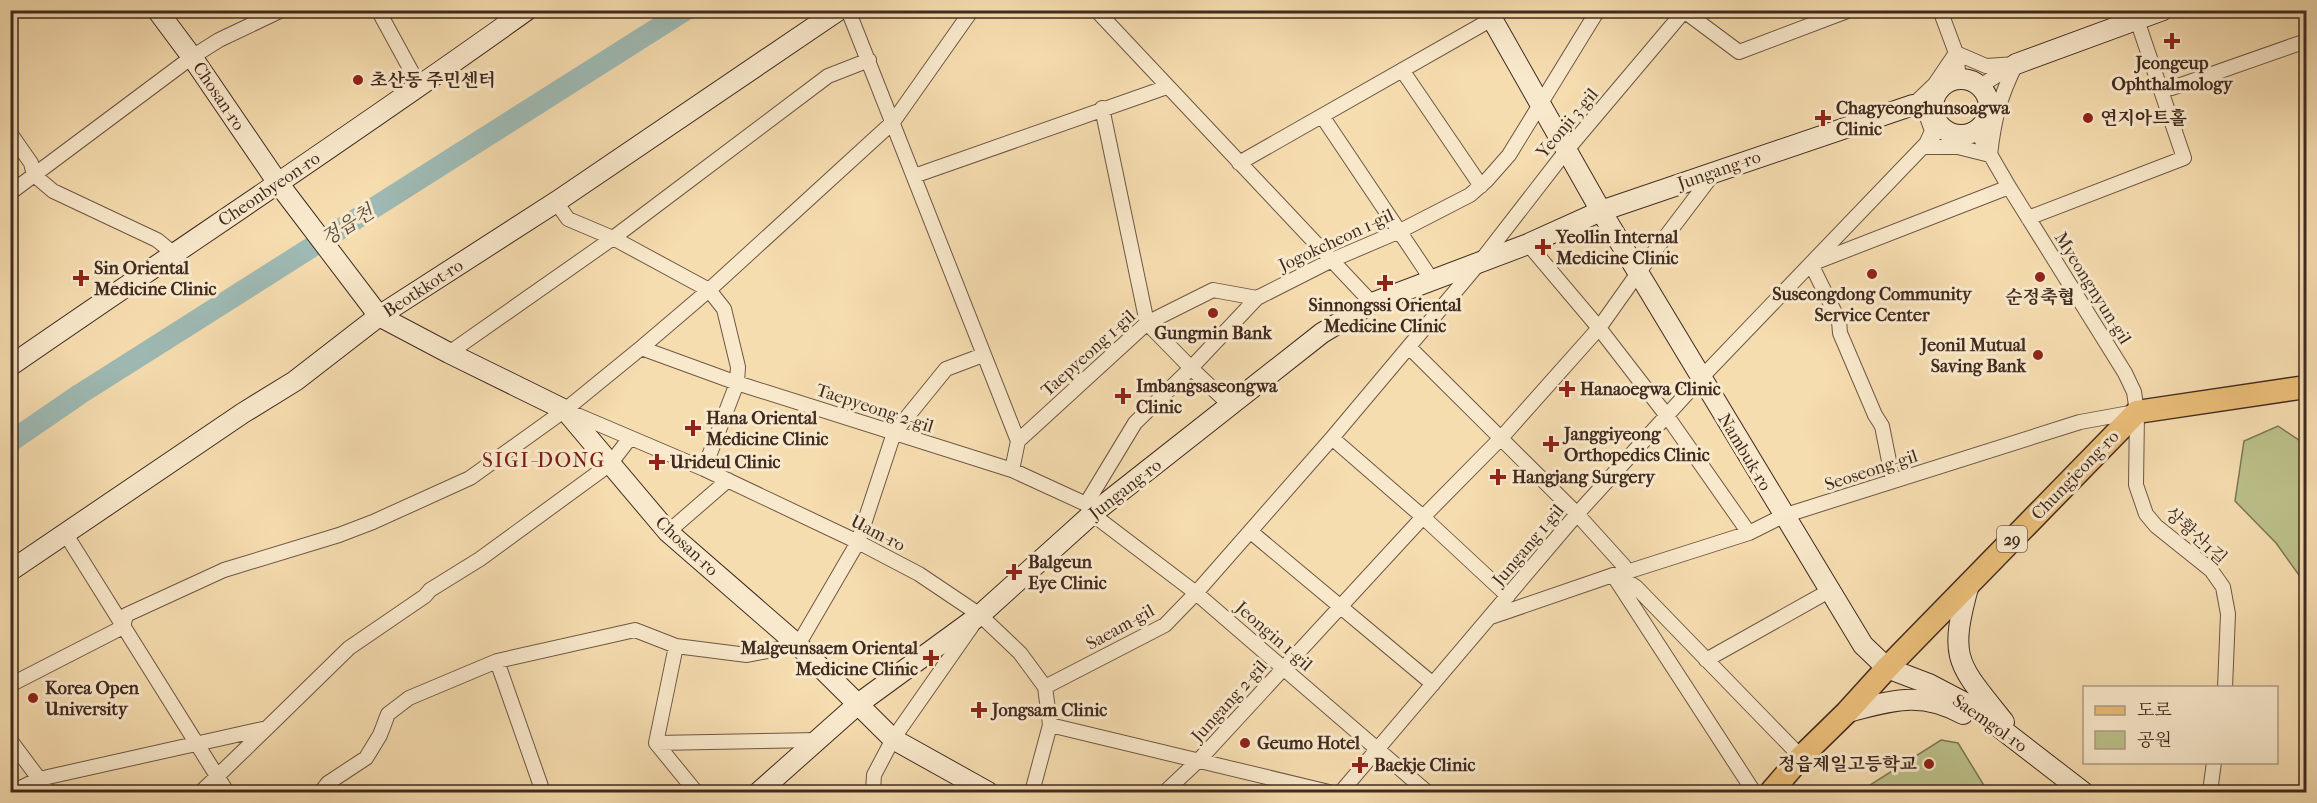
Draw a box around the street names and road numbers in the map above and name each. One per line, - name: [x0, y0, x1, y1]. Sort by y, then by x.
- street label: Chosan-ro: [188, 58, 249, 134]
- street label: Yeonji 3-gil: [1531, 84, 1603, 163]
- street label: Jungang-ro: [1673, 146, 1763, 195]
- street label: Cheonbyeon-ro: [214, 148, 324, 231]
- street label: Jogokcheon 1-gil: [1274, 205, 1397, 277]
- street label: Myeongnyun-gil: [2050, 228, 2135, 348]
- street label: Beotkkot-ro: [379, 255, 467, 322]
- street label: Taepyeong 1-gil: [1037, 306, 1140, 401]
- street label: Taepyeong 2-gil: [814, 380, 936, 437]
- street label: Nambuk-ro: [1713, 410, 1776, 495]
- street label: Chungjeong-ro: [2027, 426, 2123, 525]
- street label: Seoseong-gil: [1822, 446, 1920, 495]
- street label: Jungang-ro: [1083, 455, 1166, 526]
- street label: Jungang 1-gil: [1487, 500, 1569, 592]
- street label: 상황산1길: [2160, 503, 2231, 570]
- street label: Uam-ro: [847, 511, 909, 556]
- street label: Chosan-ro: [651, 512, 722, 581]
- road number: 29: [1997, 526, 2027, 552]
- street label: Jeongin 1-gil: [1229, 596, 1316, 676]
- street label: Saeam-gil: [1083, 600, 1158, 655]
- street label: Jungang 2-gil: [1186, 656, 1272, 748]
- street label: Saemgol-ro: [1948, 690, 2031, 757]

